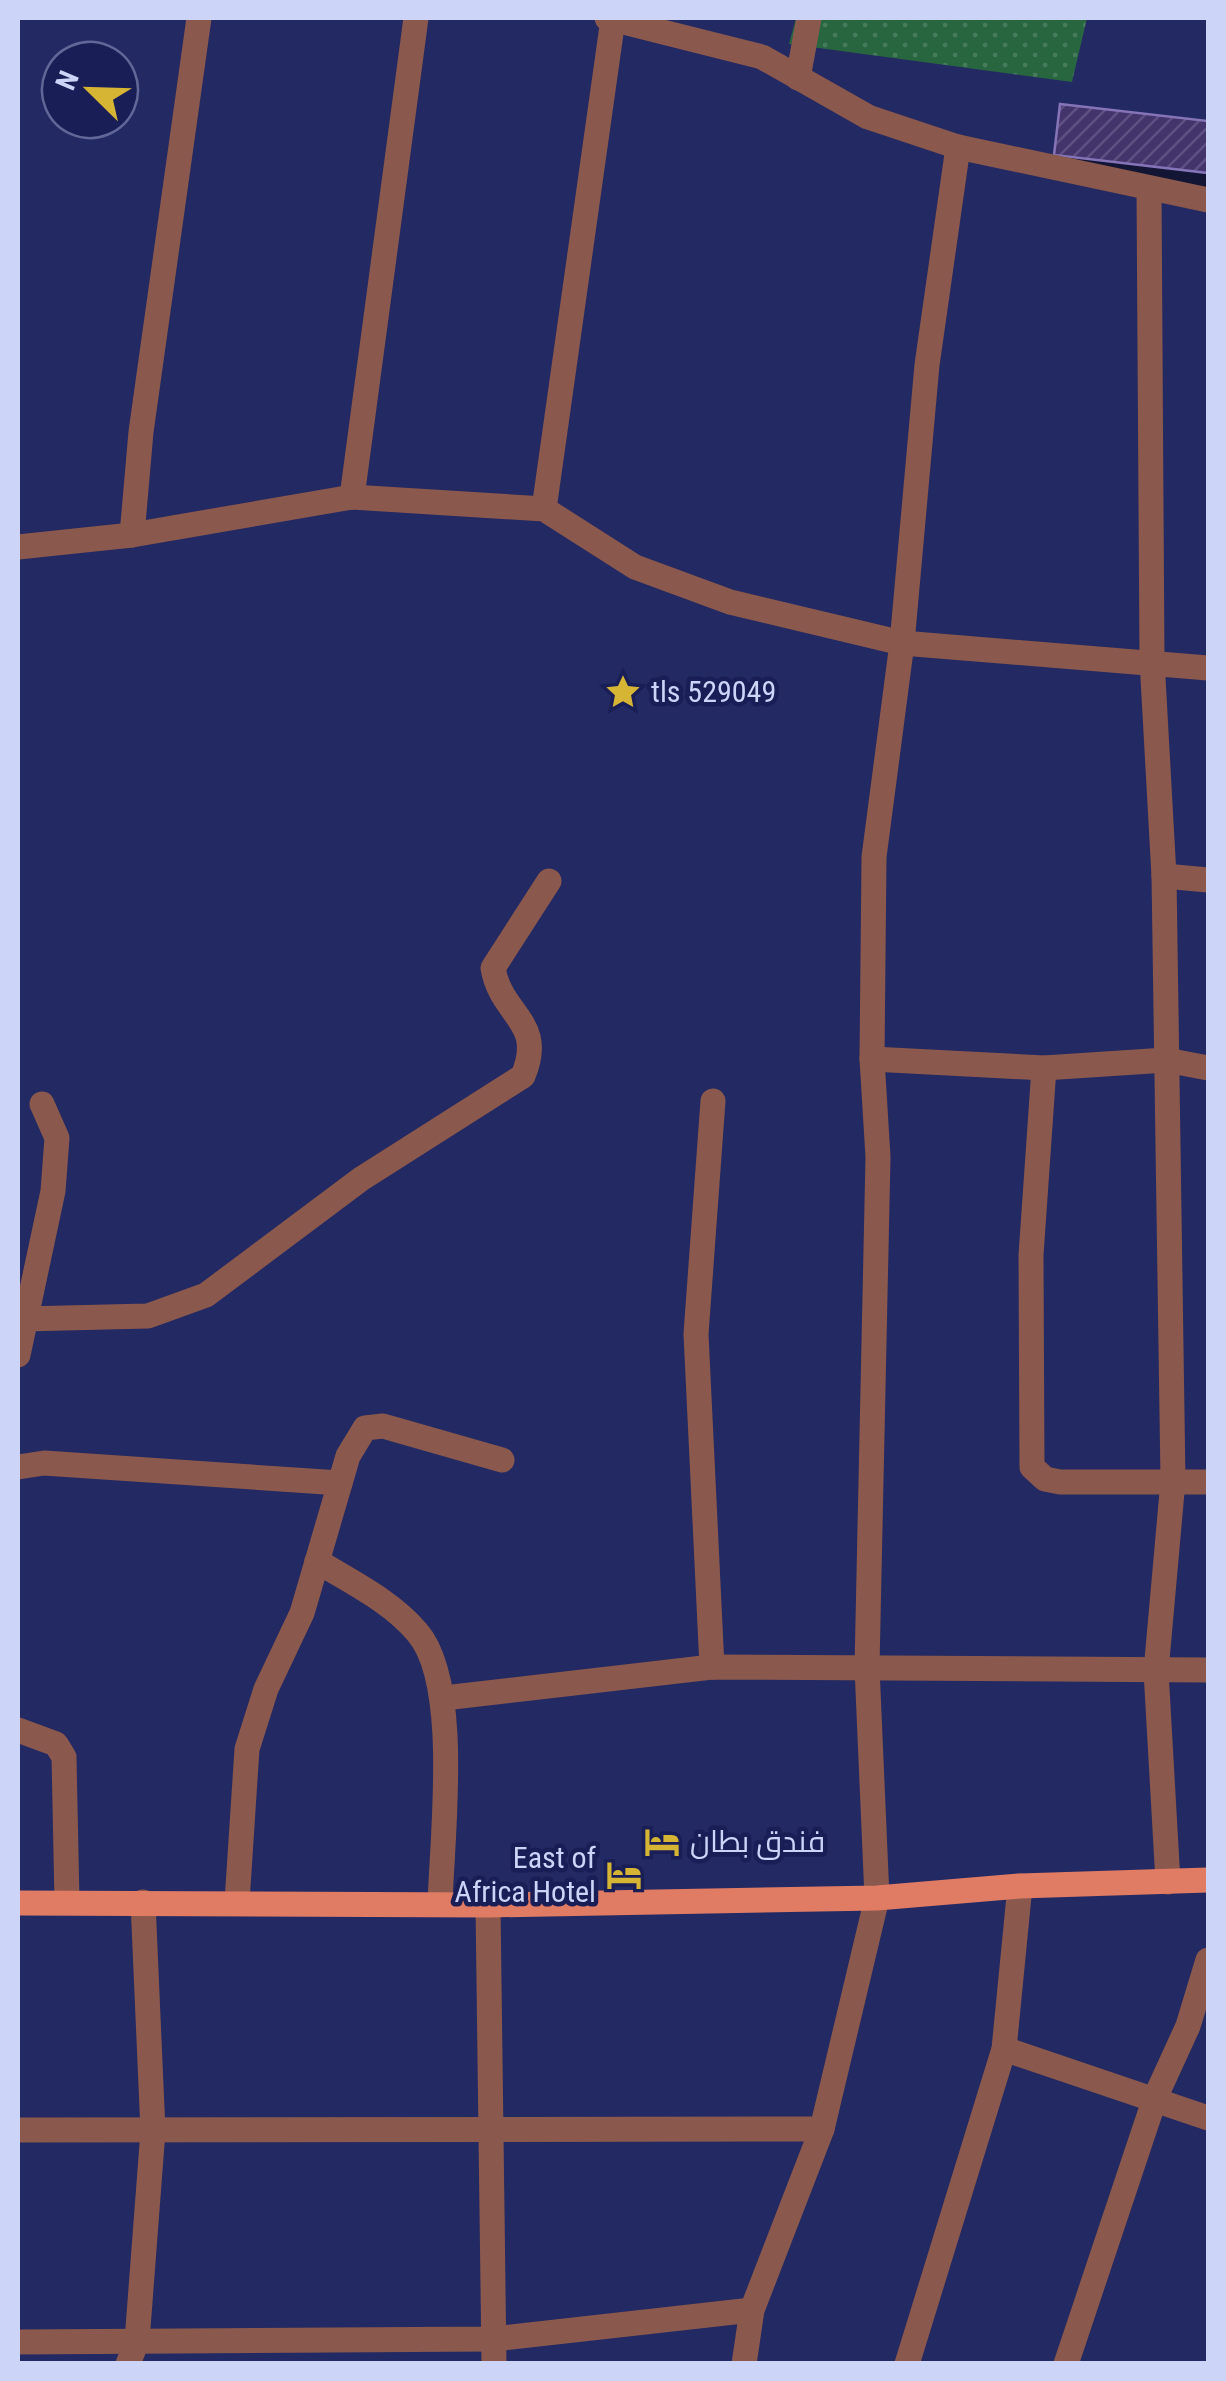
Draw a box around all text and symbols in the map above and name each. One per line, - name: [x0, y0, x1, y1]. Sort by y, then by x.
- north arrow: [40, 40, 140, 140]
- text: N: [49, 66, 86, 95]
- place icon: tls 529049: [604, 673, 642, 711]
- place label: tls 529049: [651, 674, 776, 709]
- hotel icon: فندق بطان: [643, 1823, 681, 1861]
- place label: فندق بطان: [690, 1824, 825, 1860]
- place label: East of Africa Hotel: [455, 1840, 597, 1909]
- hotel icon: East of Africa Hotel: [605, 1856, 643, 1894]

